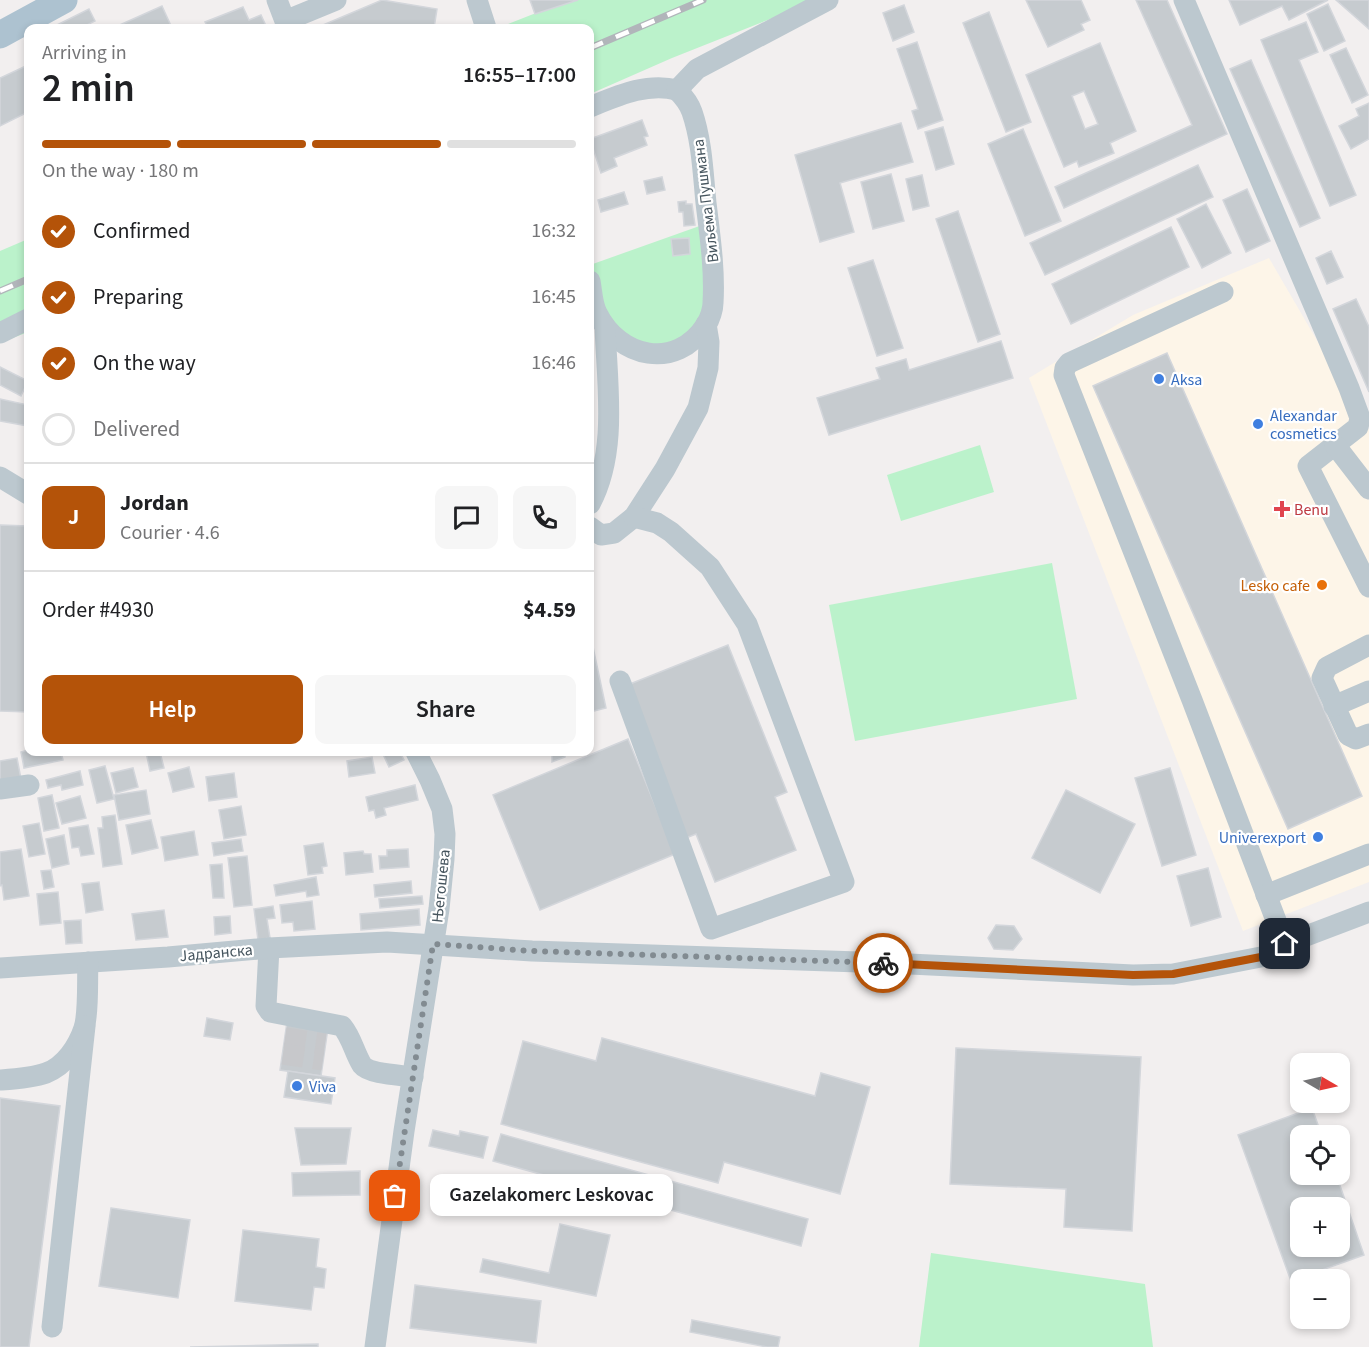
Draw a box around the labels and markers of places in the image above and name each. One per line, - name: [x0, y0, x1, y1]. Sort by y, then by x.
- place label: Aksa: [1171, 369, 1202, 391]
- marker: Aksa: [1152, 372, 1166, 386]
- place label: Alexandar cosmetics: [1270, 405, 1337, 445]
- marker: Alexandar cosmetics: [1251, 417, 1265, 431]
- place label: Benu: [1294, 499, 1329, 521]
- marker: Benu: [1275, 502, 1289, 516]
- place label: Lesko cafe: [1241, 575, 1310, 597]
- marker: Lesko cafe: [1315, 578, 1329, 592]
- place label: Univerexport: [1219, 827, 1307, 849]
- marker: Univerexport: [1311, 830, 1325, 844]
- pin: [1259, 918, 1310, 969]
- place label: Viva: [309, 1076, 336, 1098]
- marker: Viva: [290, 1079, 304, 1093]
- pin: [369, 1170, 420, 1221]
- callout: Gazelakomerc Leskovac: [431, 1175, 674, 1217]

